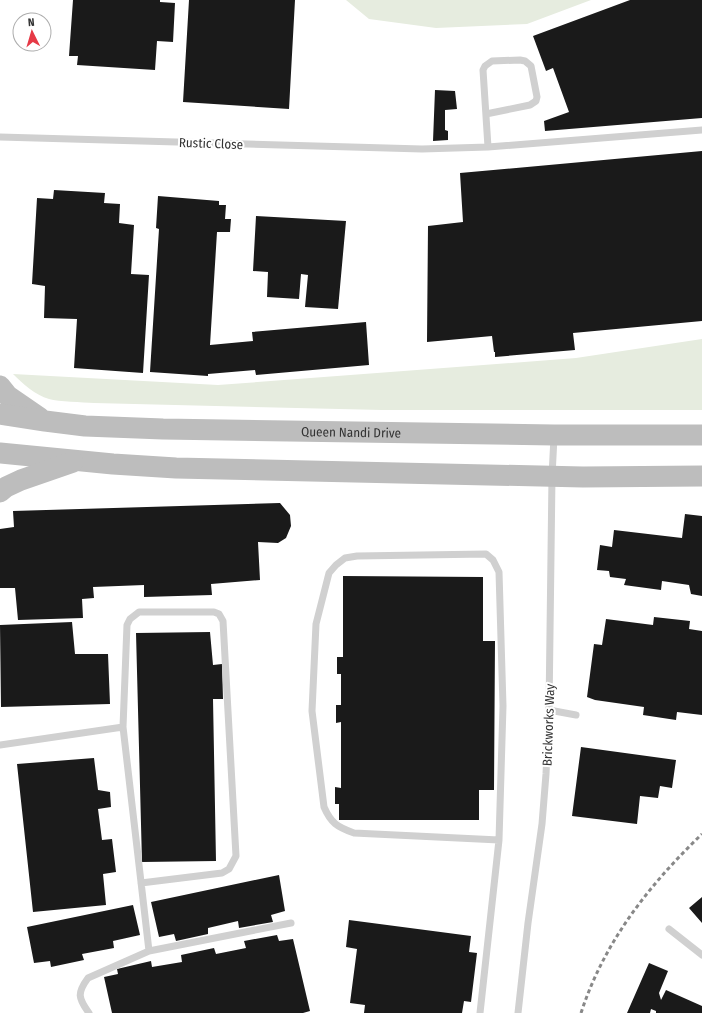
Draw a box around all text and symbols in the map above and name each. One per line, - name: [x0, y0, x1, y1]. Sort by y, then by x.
- north arrow: [12, 12, 52, 52]
- text: N: [27, 16, 35, 29]
- street label: Rustic Close: [179, 135, 243, 152]
- street label: Queen Nandi Drive: [301, 424, 401, 441]
- street label: Brickworks Way: [540, 683, 557, 766]

